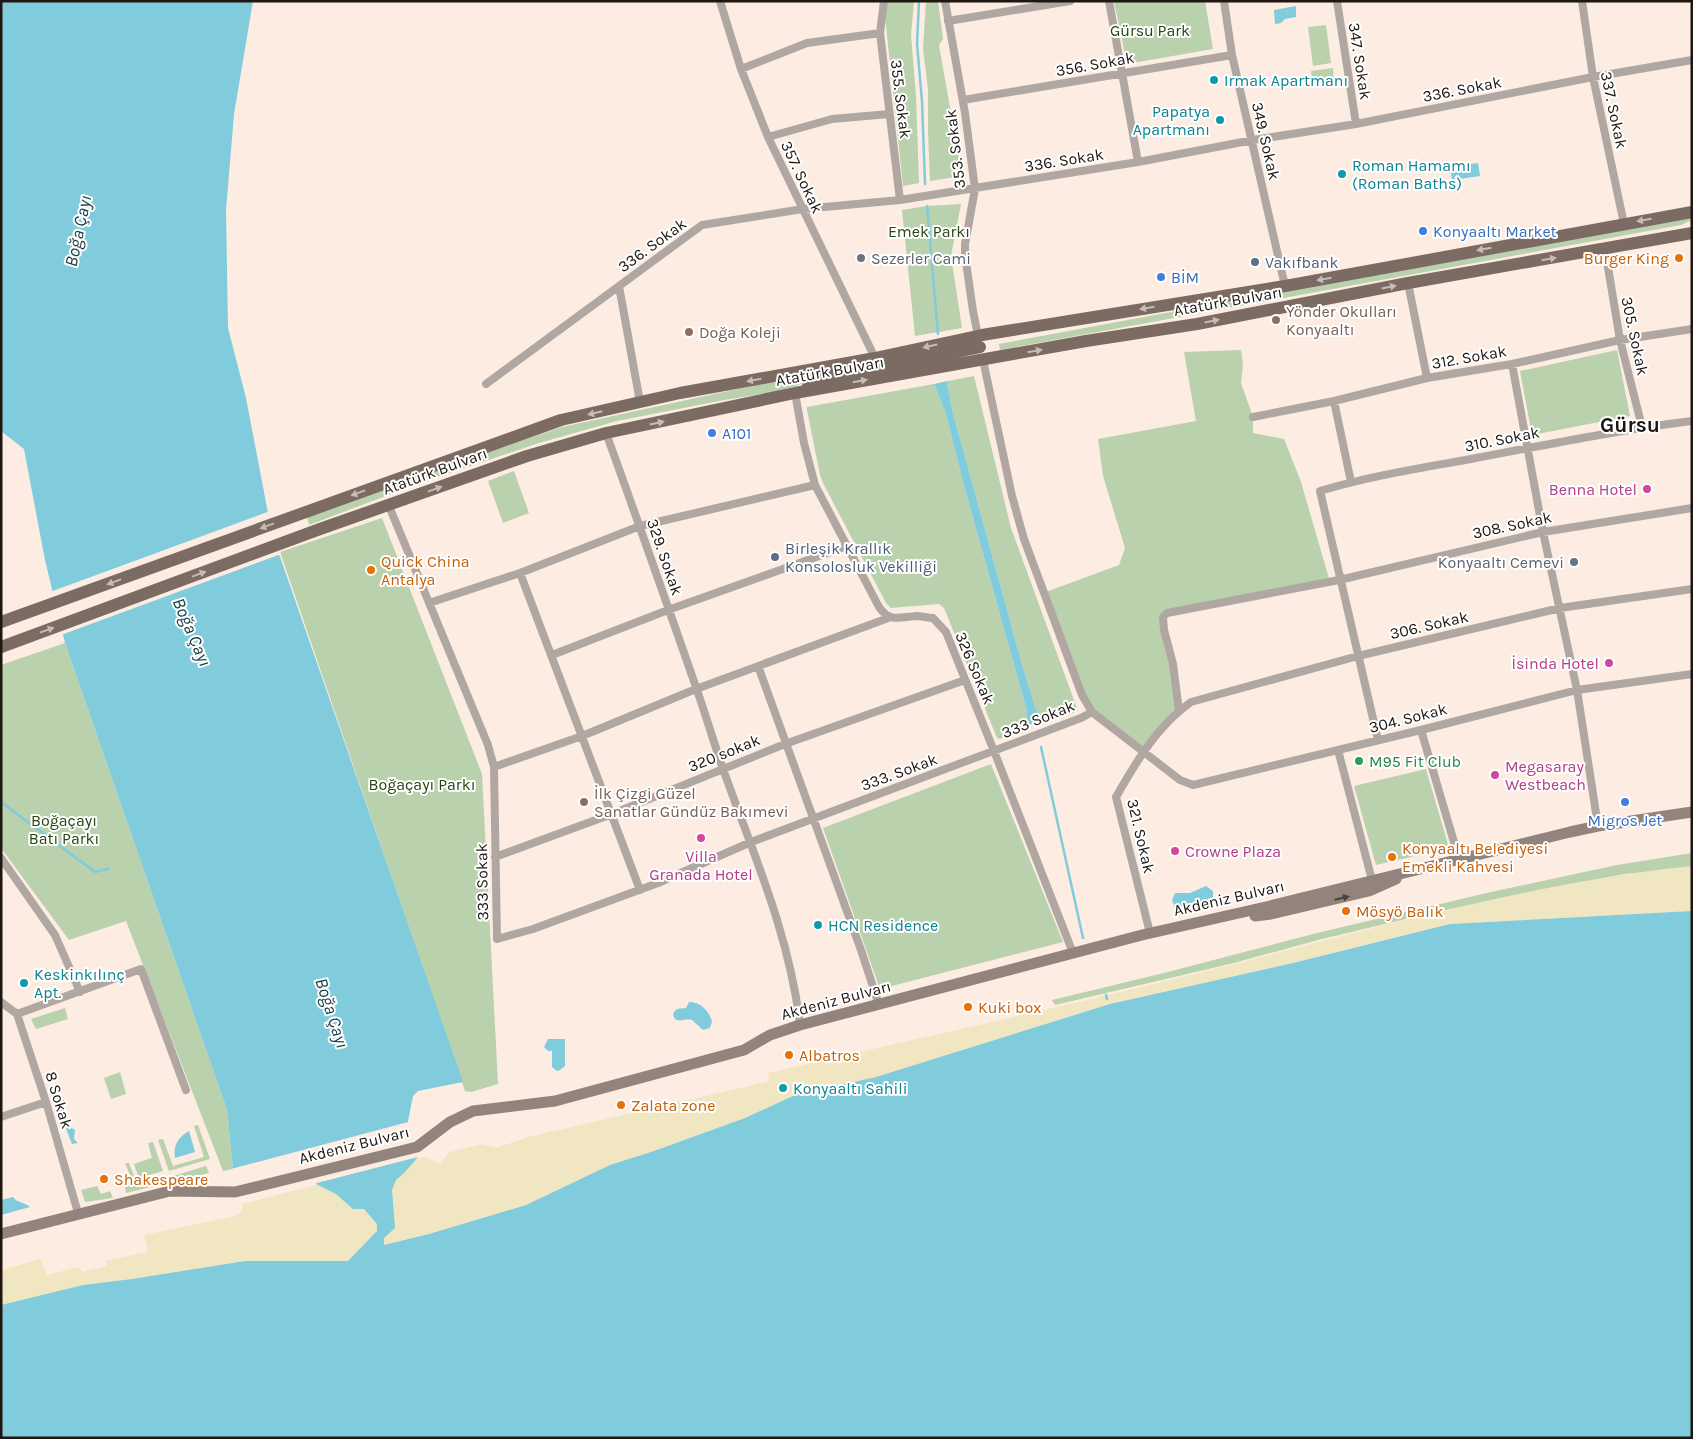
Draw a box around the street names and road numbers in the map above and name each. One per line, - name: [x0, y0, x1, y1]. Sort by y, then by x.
- street label: 347. Sokak: [1345, 21, 1375, 101]
- street label: 356. Sokak: [1054, 48, 1136, 80]
- street label: 355. Sokak: [887, 58, 915, 140]
- street label: 337. Sokak: [1597, 70, 1631, 150]
- street label: 336. Sokak: [1421, 72, 1503, 106]
- street label: 349. Sokak: [1248, 100, 1284, 182]
- street label: 353. Sokak: [941, 108, 969, 190]
- street label: 357. Sokak: [777, 138, 827, 216]
- street label: 336. Sokak: [1023, 144, 1105, 176]
- street label: 336. Sokak: [614, 214, 690, 276]
- street label: Atatürk Bulvarı: [1172, 282, 1284, 320]
- street label: 305. Sokak: [1617, 295, 1653, 377]
- street label: 312. Sokak: [1430, 341, 1508, 373]
- street label: Atatürk Bulvarı: [774, 352, 886, 390]
- street label: 310. Sokak: [1463, 422, 1541, 456]
- street label: Atatürk Bulvarı: [380, 443, 490, 499]
- street label: 308. Sokak: [1471, 507, 1553, 543]
- street label: 329. Sokak: [643, 516, 687, 598]
- street label: 306. Sokak: [1388, 607, 1470, 643]
- street label: 326 Sokak: [951, 629, 999, 707]
- street label: 333 Sokak: [999, 696, 1077, 742]
- street label: 304. Sokak: [1367, 699, 1449, 737]
- street label: 320 sokak: [685, 730, 763, 776]
- street label: 333. Sokak: [858, 749, 940, 795]
- street label: 321. Sokak: [1123, 797, 1159, 875]
- street label: 333 Sokak: [472, 843, 492, 921]
- street label: Akdeniz Bulvarı: [1172, 876, 1286, 920]
- street label: Akdeniz Bulvarı: [779, 976, 893, 1024]
- street label: 8 Sokak: [41, 1069, 77, 1131]
- street label: Akdeniz Bulvarı: [297, 1122, 411, 1168]

